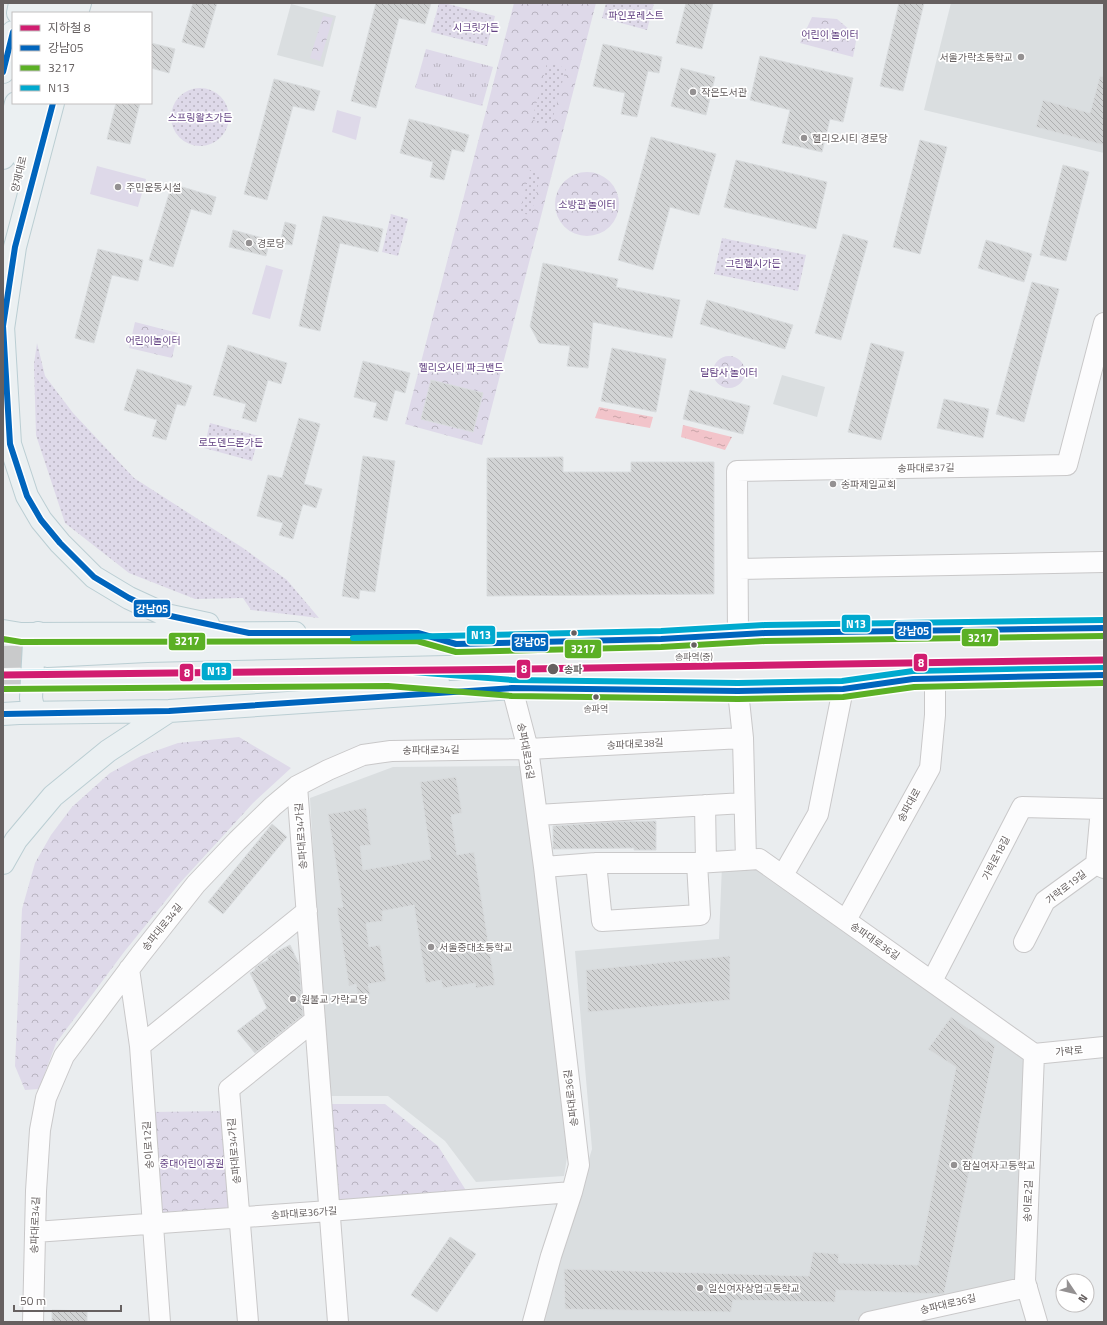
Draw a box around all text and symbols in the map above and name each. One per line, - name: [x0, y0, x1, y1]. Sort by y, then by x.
- park label: 파인포레스트: [608, 8, 664, 23]
- legend: [12, 12, 152, 104]
- text: 지하철 8: [48, 18, 91, 37]
- park label: 시크릿가든: [453, 20, 499, 35]
- park label: 어린이 놀이터: [801, 27, 859, 42]
- text: 강남05: [48, 38, 84, 57]
- place label: 서울가락초등학교: [939, 50, 1013, 65]
- marker: 서울가락초등학교: [1016, 52, 1026, 62]
- text: 3217: [48, 58, 75, 77]
- text: N13: [48, 78, 70, 97]
- place label: 작은도서관: [701, 85, 748, 100]
- marker: 작은도서관: [688, 87, 698, 97]
- park label: 스프링왈츠가든: [168, 110, 232, 125]
- place label: 헬리오시티 경로당: [812, 131, 888, 146]
- marker: 헬리오시티 경로당: [799, 133, 809, 143]
- street label: 양재대로: [7, 154, 31, 194]
- place label: 주민운동시설: [126, 180, 181, 195]
- marker: 주민운동시설: [113, 182, 123, 192]
- park label: 소방관 놀이터: [558, 197, 616, 212]
- place label: 경로당: [257, 236, 285, 251]
- marker: 경로당: [244, 238, 254, 248]
- park label: 그린헬시가든: [725, 256, 781, 271]
- park label: 어린이놀이터: [125, 333, 181, 348]
- park label: 헬리오시티 파크밴드: [419, 360, 504, 375]
- park label: 달탐사 놀이터: [700, 365, 758, 380]
- park label: 로도덴드론가든: [199, 435, 263, 450]
- street label: 송파대로37길: [897, 460, 955, 476]
- place label: 송파제일교회: [841, 477, 896, 492]
- marker: 송파제일교회: [828, 479, 838, 489]
- line badge: 강남05: [133, 599, 171, 618]
- text: 강남05: [136, 601, 168, 617]
- line badge: N13: [841, 614, 871, 633]
- text: N13: [846, 616, 866, 632]
- line badge: 강남05: [894, 621, 932, 640]
- text: 강남05: [897, 623, 929, 639]
- line badge: N13: [466, 625, 496, 645]
- text: N13: [471, 627, 491, 643]
- unlabelled marker: [569, 628, 579, 638]
- line badge: 3217: [961, 628, 999, 647]
- text: 3217: [968, 630, 992, 646]
- line badge: 3217: [168, 632, 206, 651]
- text: 3217: [175, 633, 199, 649]
- line badge: 강남05: [511, 633, 549, 652]
- text: 강남05: [514, 634, 546, 650]
- line badge: 3217: [564, 639, 602, 659]
- marker: 송파역(중): [689, 640, 699, 650]
- text: 3217: [571, 641, 595, 657]
- place label: 송파역(중): [675, 650, 713, 663]
- line badge: 8: [913, 653, 928, 672]
- text: 8: [918, 655, 924, 671]
- line badge: 8: [516, 659, 531, 679]
- text: 8: [521, 661, 527, 677]
- line badge: N13: [201, 662, 232, 681]
- marker: 송파: [546, 662, 560, 676]
- place label: 송파: [564, 662, 582, 677]
- line badge: 8: [179, 663, 194, 682]
- text: N13: [207, 663, 227, 679]
- text: 8: [184, 665, 190, 681]
- marker: 송파역: [591, 692, 601, 702]
- place label: 송파역: [584, 702, 608, 715]
- street label: 송파대로36길: [514, 722, 538, 780]
- street label: 송파대로38길: [606, 735, 664, 753]
- street label: 송파대로34길: [402, 742, 460, 758]
- street label: 송파대로: [894, 785, 924, 825]
- street label: 송파대로34가길: [291, 802, 311, 870]
- street label: 가락로18길: [978, 833, 1014, 883]
- street label: 가락로19길: [1042, 866, 1090, 908]
- street label: 송파대로34길: [138, 900, 186, 954]
- street label: 송파대로36길: [847, 918, 903, 964]
- place label: 서울중대초등학교: [439, 940, 513, 955]
- marker: 서울중대초등학교: [426, 942, 436, 952]
- place label: 원불교 가락교당: [301, 992, 368, 1007]
- marker: 원불교 가락교당: [288, 994, 298, 1004]
- street label: 가락로: [1055, 1042, 1083, 1060]
- street label: 송파대로36길: [560, 1069, 582, 1127]
- street label: 송파대로34가길: [224, 1117, 244, 1185]
- street label: 송이로12길: [139, 1121, 157, 1169]
- park label: 중대어린이공원: [160, 1156, 224, 1171]
- place label: 잠실여자고등학교: [962, 1158, 1036, 1173]
- marker: 잠실여자고등학교: [949, 1160, 959, 1170]
- street label: 송이로2길: [1020, 1180, 1036, 1222]
- street label: 송파대로34길: [27, 1196, 43, 1254]
- street label: 송파대로36가길: [270, 1203, 338, 1223]
- north arrow: [1055, 1273, 1095, 1313]
- place label: 일신여자상업고등학교: [708, 1281, 800, 1296]
- marker: 일신여자상업고등학교: [695, 1283, 705, 1293]
- scale bar: [14, 1287, 121, 1313]
- street label: 송파대로36길: [918, 1290, 978, 1318]
- text: 50 m: [20, 1291, 46, 1310]
- text: N: [1074, 1291, 1092, 1306]

